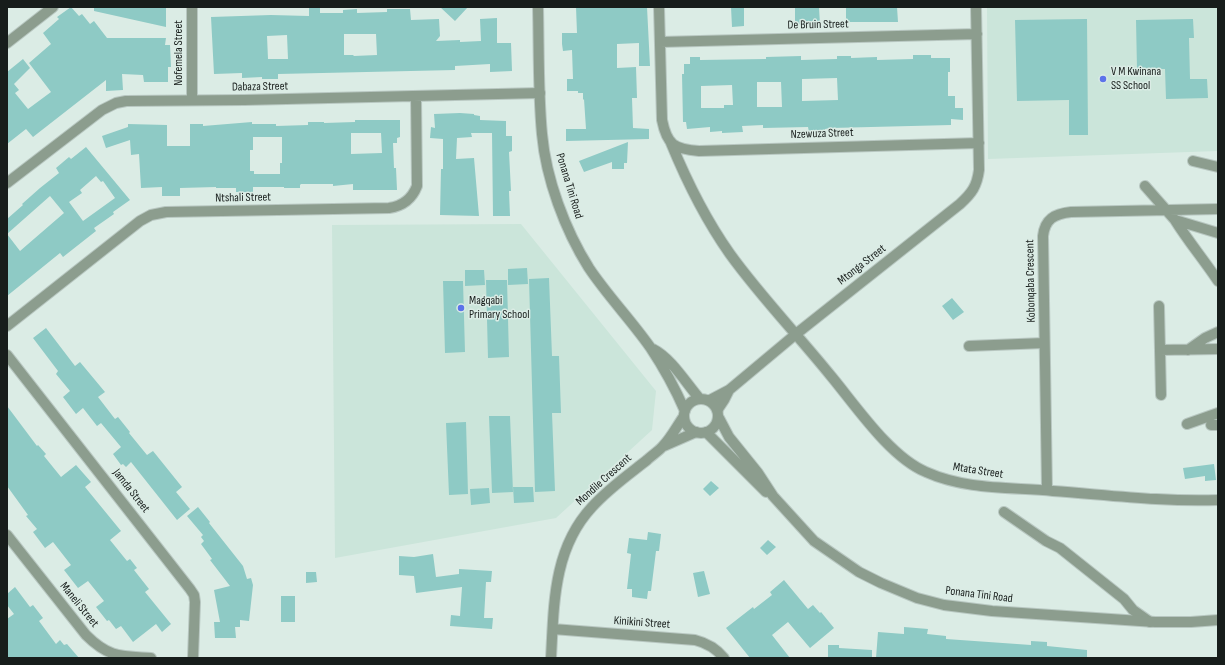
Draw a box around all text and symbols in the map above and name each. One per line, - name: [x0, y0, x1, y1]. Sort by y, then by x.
- street label: De Bruin Street: [787, 17, 849, 33]
- street label: Nofemela Street: [172, 20, 186, 86]
- place label: V M Kwinana SS School: [1111, 65, 1161, 93]
- marker: V M Kwinana SS School: [1098, 74, 1108, 84]
- street label: Dabaza Street: [232, 79, 288, 95]
- street label: Nzewuza Street: [790, 126, 854, 142]
- street label: Ponana Tini Road: [552, 151, 586, 221]
- street label: Ntshali Street: [215, 190, 271, 206]
- street label: Kobonqaba Crescent: [1023, 239, 1039, 323]
- street label: Mtonga Street: [835, 242, 889, 288]
- place label: Magqabi Primary School: [469, 294, 529, 322]
- marker: Magqabi Primary School: [456, 303, 466, 313]
- street label: Mondile Crescent: [573, 451, 635, 509]
- street label: Mtata Street: [952, 460, 1004, 482]
- street label: Jamda Street: [109, 466, 153, 516]
- street label: Maneli Street: [57, 580, 101, 630]
- street label: Ponana Tini Road: [944, 584, 1014, 606]
- street label: Kinikini Street: [613, 614, 671, 632]

